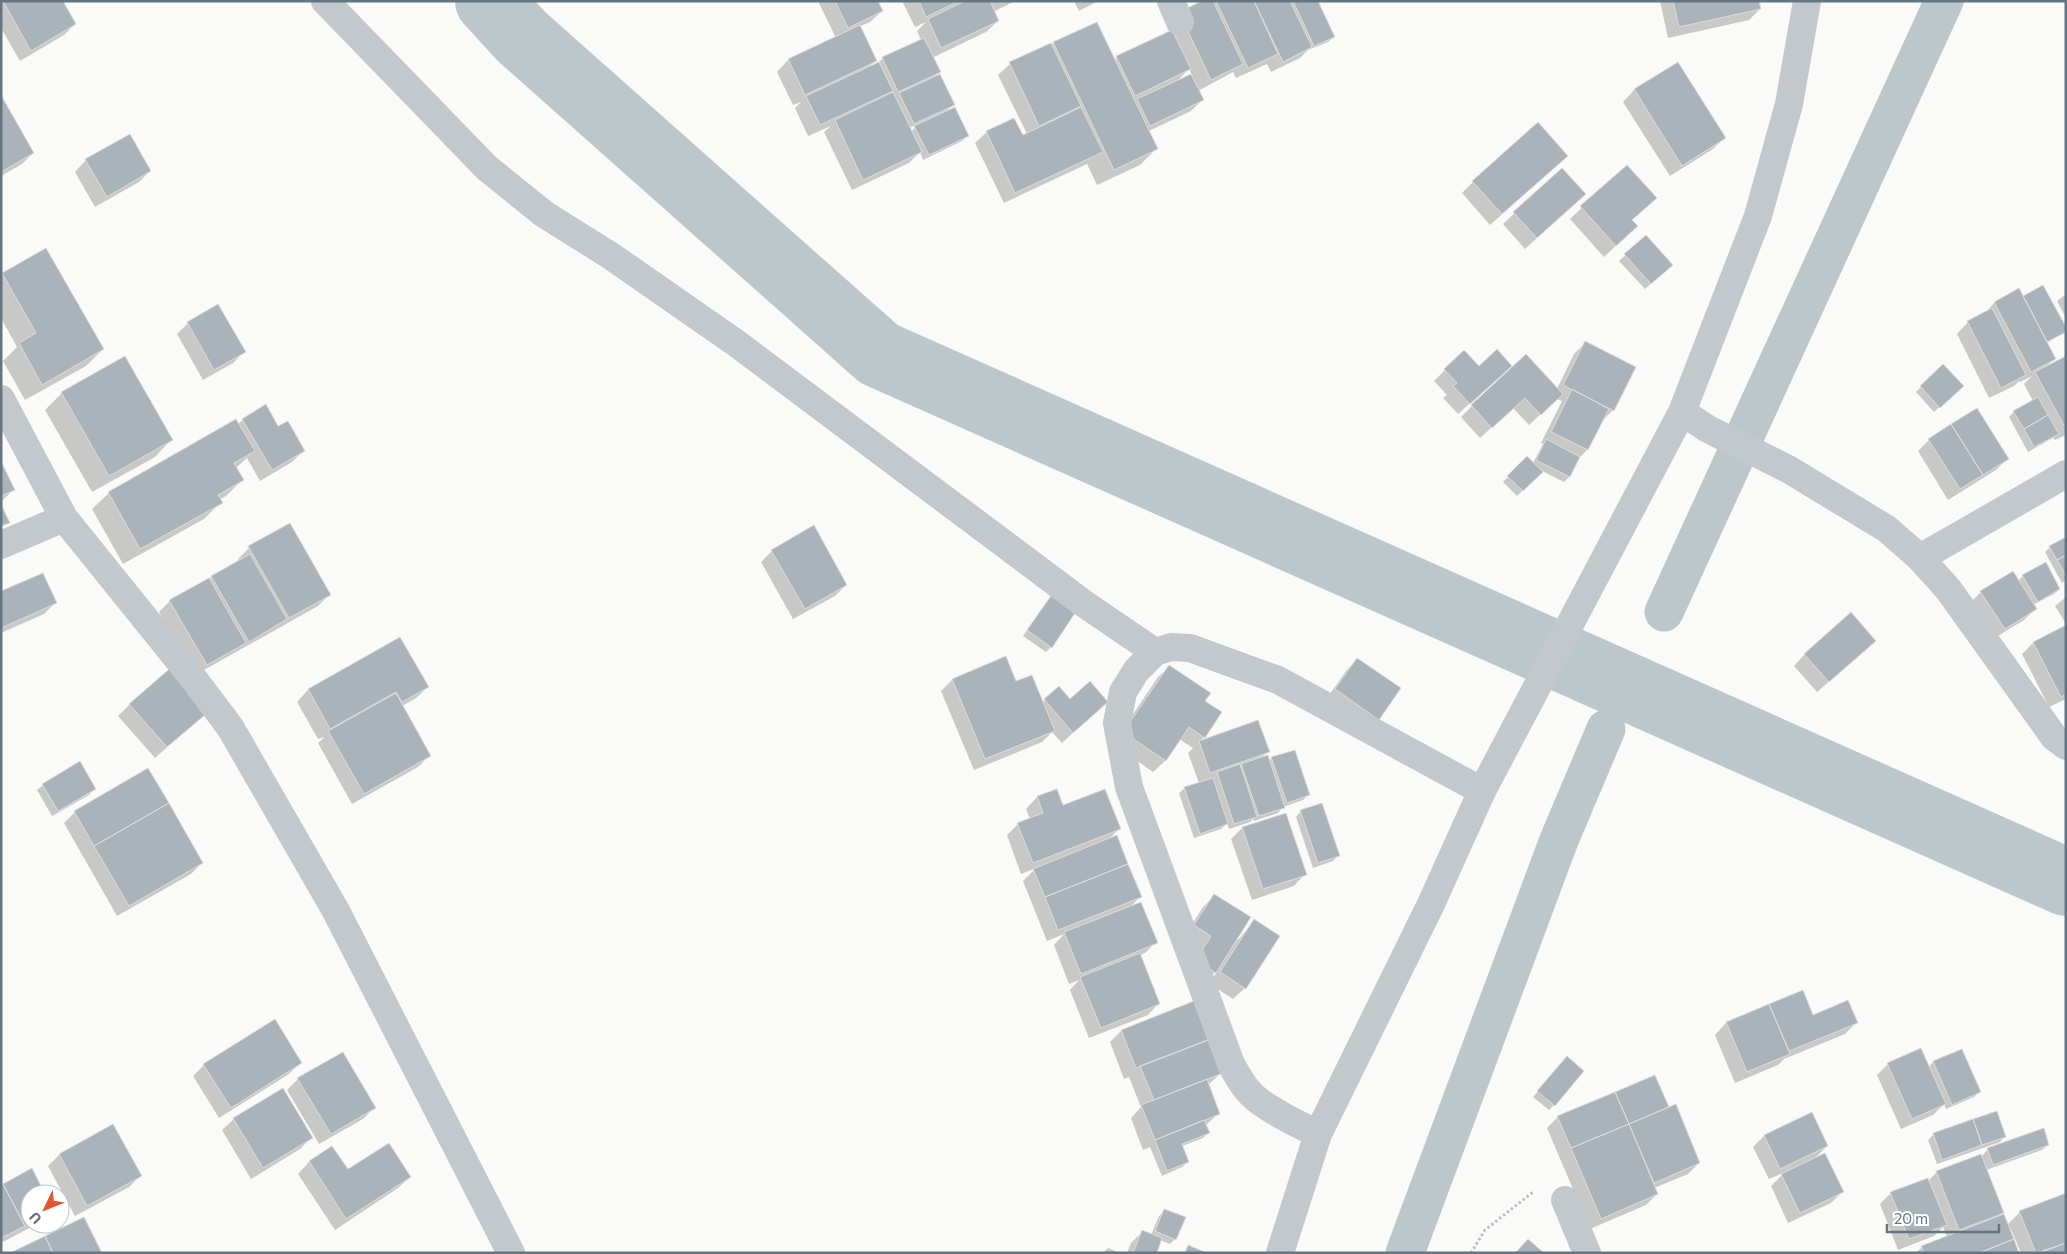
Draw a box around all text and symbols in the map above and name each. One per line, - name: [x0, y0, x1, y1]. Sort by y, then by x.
- north arrow: [20, 1184, 70, 1234]
- scale bar: [1887, 1202, 2000, 1234]
- text: U: [25, 1209, 45, 1228]
- text: 20 m: [1894, 1209, 1928, 1227]

